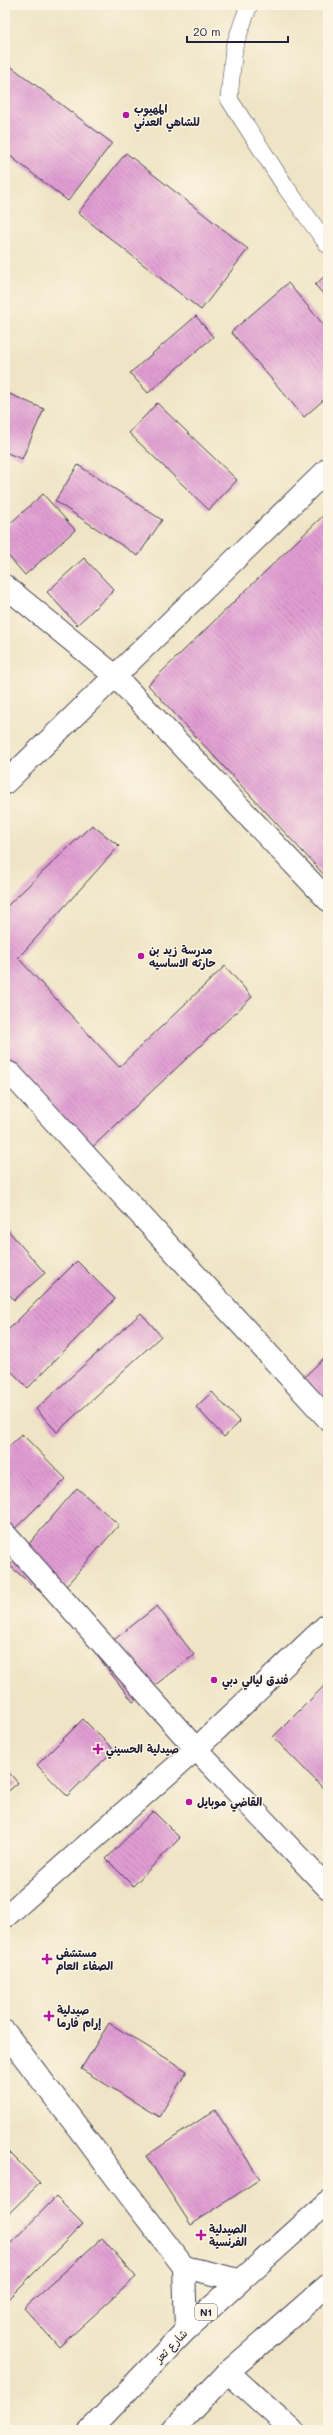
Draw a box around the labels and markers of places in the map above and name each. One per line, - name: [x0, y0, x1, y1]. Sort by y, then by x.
- place label: المهيوب للشاهي العدني: [134, 101, 200, 132]
- marker: المهيوب للشاهي العدني: [121, 110, 131, 120]
- place label: مدرسة زيد بن حارثه الاساسيه: [149, 942, 216, 970]
- marker: مدرسة زيد بن حارثه الاساسيه: [136, 951, 146, 961]
- place label: فندق ليالي دبي: [222, 1672, 289, 1690]
- marker: فندق ليالي دبي: [209, 1675, 219, 1685]
- place label: صيدلية الحسيني: [106, 1741, 179, 1759]
- marker: صيدلية الحسيني: [93, 1744, 103, 1754]
- place label: القاضي موبايل: [197, 1794, 262, 1812]
- marker: القاضي موبايل: [184, 1797, 194, 1807]
- place label: مستشفى الصفاء العام: [56, 1945, 113, 1975]
- marker: مستشفى الصفاء العام: [41, 1953, 53, 1965]
- place label: صيدلية إرام فارما: [57, 2002, 101, 2032]
- marker: صيدلية إرام فارما: [44, 2011, 54, 2021]
- place label: الصيدلية الفرنسية: [209, 2221, 247, 2249]
- marker: الصيدلية الفرنسية: [196, 2230, 206, 2240]

